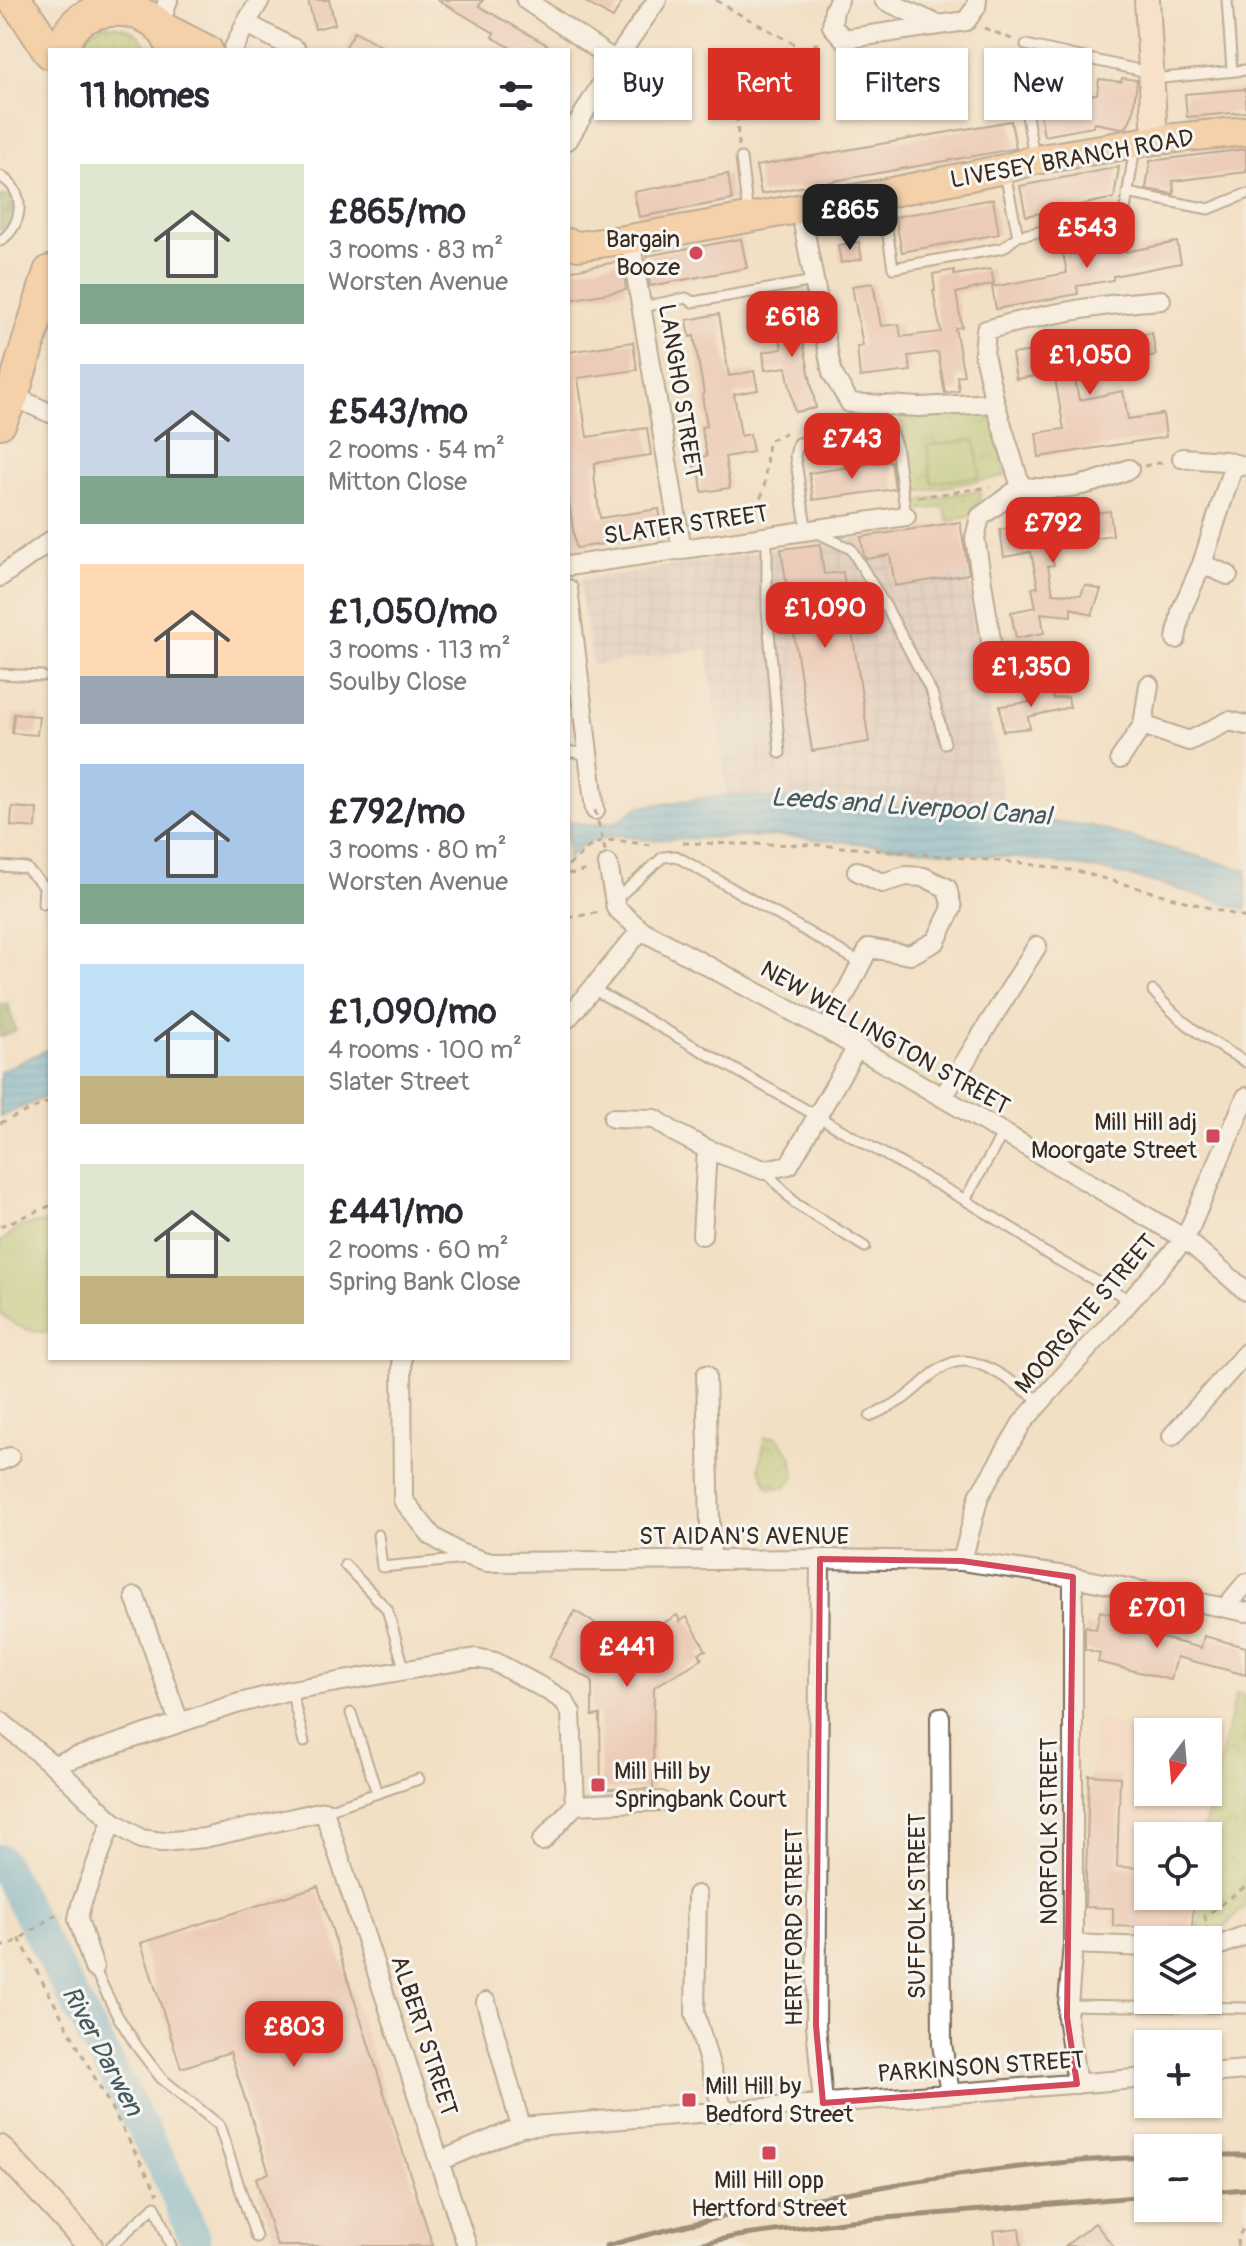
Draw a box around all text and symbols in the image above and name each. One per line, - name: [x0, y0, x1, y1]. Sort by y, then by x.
- chip: Buy: [594, 48, 692, 120]
- chip: Rent: [708, 48, 820, 120]
- chip: Filters: [836, 48, 968, 120]
- chip: New: [984, 48, 1092, 120]
- icon: filters: [494, 74, 538, 118]
- text: 11 homes: [80, 75, 209, 118]
- street label: LIVESEY BRANCH ROAD: [948, 123, 1196, 195]
- pin: £865: [803, 184, 897, 252]
- text: £865/mo: [328, 191, 466, 234]
- text: £865: [820, 194, 880, 226]
- icon: home: [144, 196, 240, 292]
- pin: £543: [1040, 202, 1134, 270]
- text: £543: [1057, 212, 1117, 244]
- place label: Bargain Booze: [606, 225, 680, 282]
- text: 3 rooms · 83 m²: [328, 234, 503, 266]
- marker: Bargain Booze: [687, 244, 705, 262]
- text: Worsten Avenue: [328, 266, 508, 298]
- pin: £618: [745, 291, 839, 359]
- text: £618: [764, 301, 820, 333]
- street label: LANGHO STREET: [652, 302, 708, 480]
- pin: £1,050: [1025, 329, 1155, 397]
- text: £1,050: [1048, 339, 1132, 371]
- text: £543/mo: [328, 391, 468, 434]
- icon: home: [144, 396, 240, 492]
- pin: £743: [805, 413, 899, 481]
- text: £743: [822, 423, 882, 455]
- text: 2 rooms · 54 m²: [328, 434, 505, 466]
- text: Mitton Close: [328, 466, 467, 498]
- pin: £792: [1006, 497, 1100, 565]
- street label: SLATER STREET: [602, 499, 770, 551]
- text: £792: [1024, 507, 1082, 539]
- pin: £1,090: [760, 582, 890, 650]
- text: £1,050/mo: [328, 591, 497, 634]
- text: £1,090: [784, 592, 866, 624]
- icon: home: [144, 596, 240, 692]
- text: 3 rooms · 113 m²: [328, 634, 511, 666]
- pin: £1,350: [966, 641, 1096, 709]
- text: £1,350: [991, 651, 1071, 683]
- text: Soulby Close: [328, 666, 467, 698]
- water label: Leeds and Liverpool Canal: [770, 781, 1055, 833]
- text: £792/mo: [328, 791, 465, 834]
- icon: home: [144, 796, 240, 892]
- text: 3 rooms · 80 m²: [328, 834, 507, 866]
- text: Worsten Avenue: [328, 866, 508, 898]
- street label: NEW WELLINGTON STREET: [755, 955, 1015, 1121]
- text: £1,090/mo: [328, 991, 496, 1034]
- icon: home: [144, 996, 240, 1092]
- text: 4 rooms · 100 m²: [328, 1034, 522, 1066]
- text: Slater Street: [328, 1066, 469, 1098]
- place label: Mill Hill adj Moorgate Street: [1031, 1108, 1197, 1165]
- marker: Mill Hill adj Moorgate Street: [1204, 1127, 1222, 1145]
- text: £441/mo: [328, 1191, 463, 1234]
- icon: home: [144, 1196, 240, 1292]
- street label: MOORGATE STREET: [1009, 1228, 1163, 1400]
- text: 2 rooms · 60 m²: [328, 1234, 509, 1266]
- text: Spring Bank Close: [328, 1266, 520, 1298]
- street label: ST AIDAN'S AVENUE: [639, 1522, 849, 1551]
- pin: £701: [1110, 1582, 1204, 1650]
- text: £701: [1128, 1592, 1186, 1624]
- pin: £441: [580, 1621, 674, 1689]
- text: £441: [598, 1631, 656, 1663]
- north arrow: [1134, 1718, 1222, 1806]
- map controls: [1134, 1718, 1222, 2222]
- street label: NORFOLK STREET: [1035, 1737, 1064, 1925]
- place label: Mill Hill by Springbank Court: [614, 1757, 787, 1814]
- marker: Mill Hill by Springbank Court: [589, 1776, 607, 1794]
- street label: SUFFOLK STREET: [903, 1813, 932, 1999]
- button: locate: [1134, 1822, 1222, 1910]
- street label: HERTFORD STREET: [780, 1828, 809, 2026]
- button: layers: [1134, 1926, 1222, 2014]
- street label: ALBERT STREET: [384, 1952, 464, 2120]
- water label: River Darwen: [55, 1981, 150, 2122]
- pin: £803: [247, 2001, 341, 2069]
- text: £803: [263, 2011, 325, 2043]
- button: +: [1134, 2030, 1222, 2118]
- street label: PARKINSON STREET: [876, 2045, 1086, 2089]
- place label: Mill Hill by Bedford Street: [705, 2072, 854, 2129]
- marker: Mill Hill by Bedford Street: [680, 2091, 698, 2109]
- button: −: [1134, 2134, 1222, 2222]
- marker: Mill Hill opp Hertford Street: [760, 2144, 778, 2162]
- place label: Mill Hill opp Hertford Street: [691, 2166, 847, 2223]

